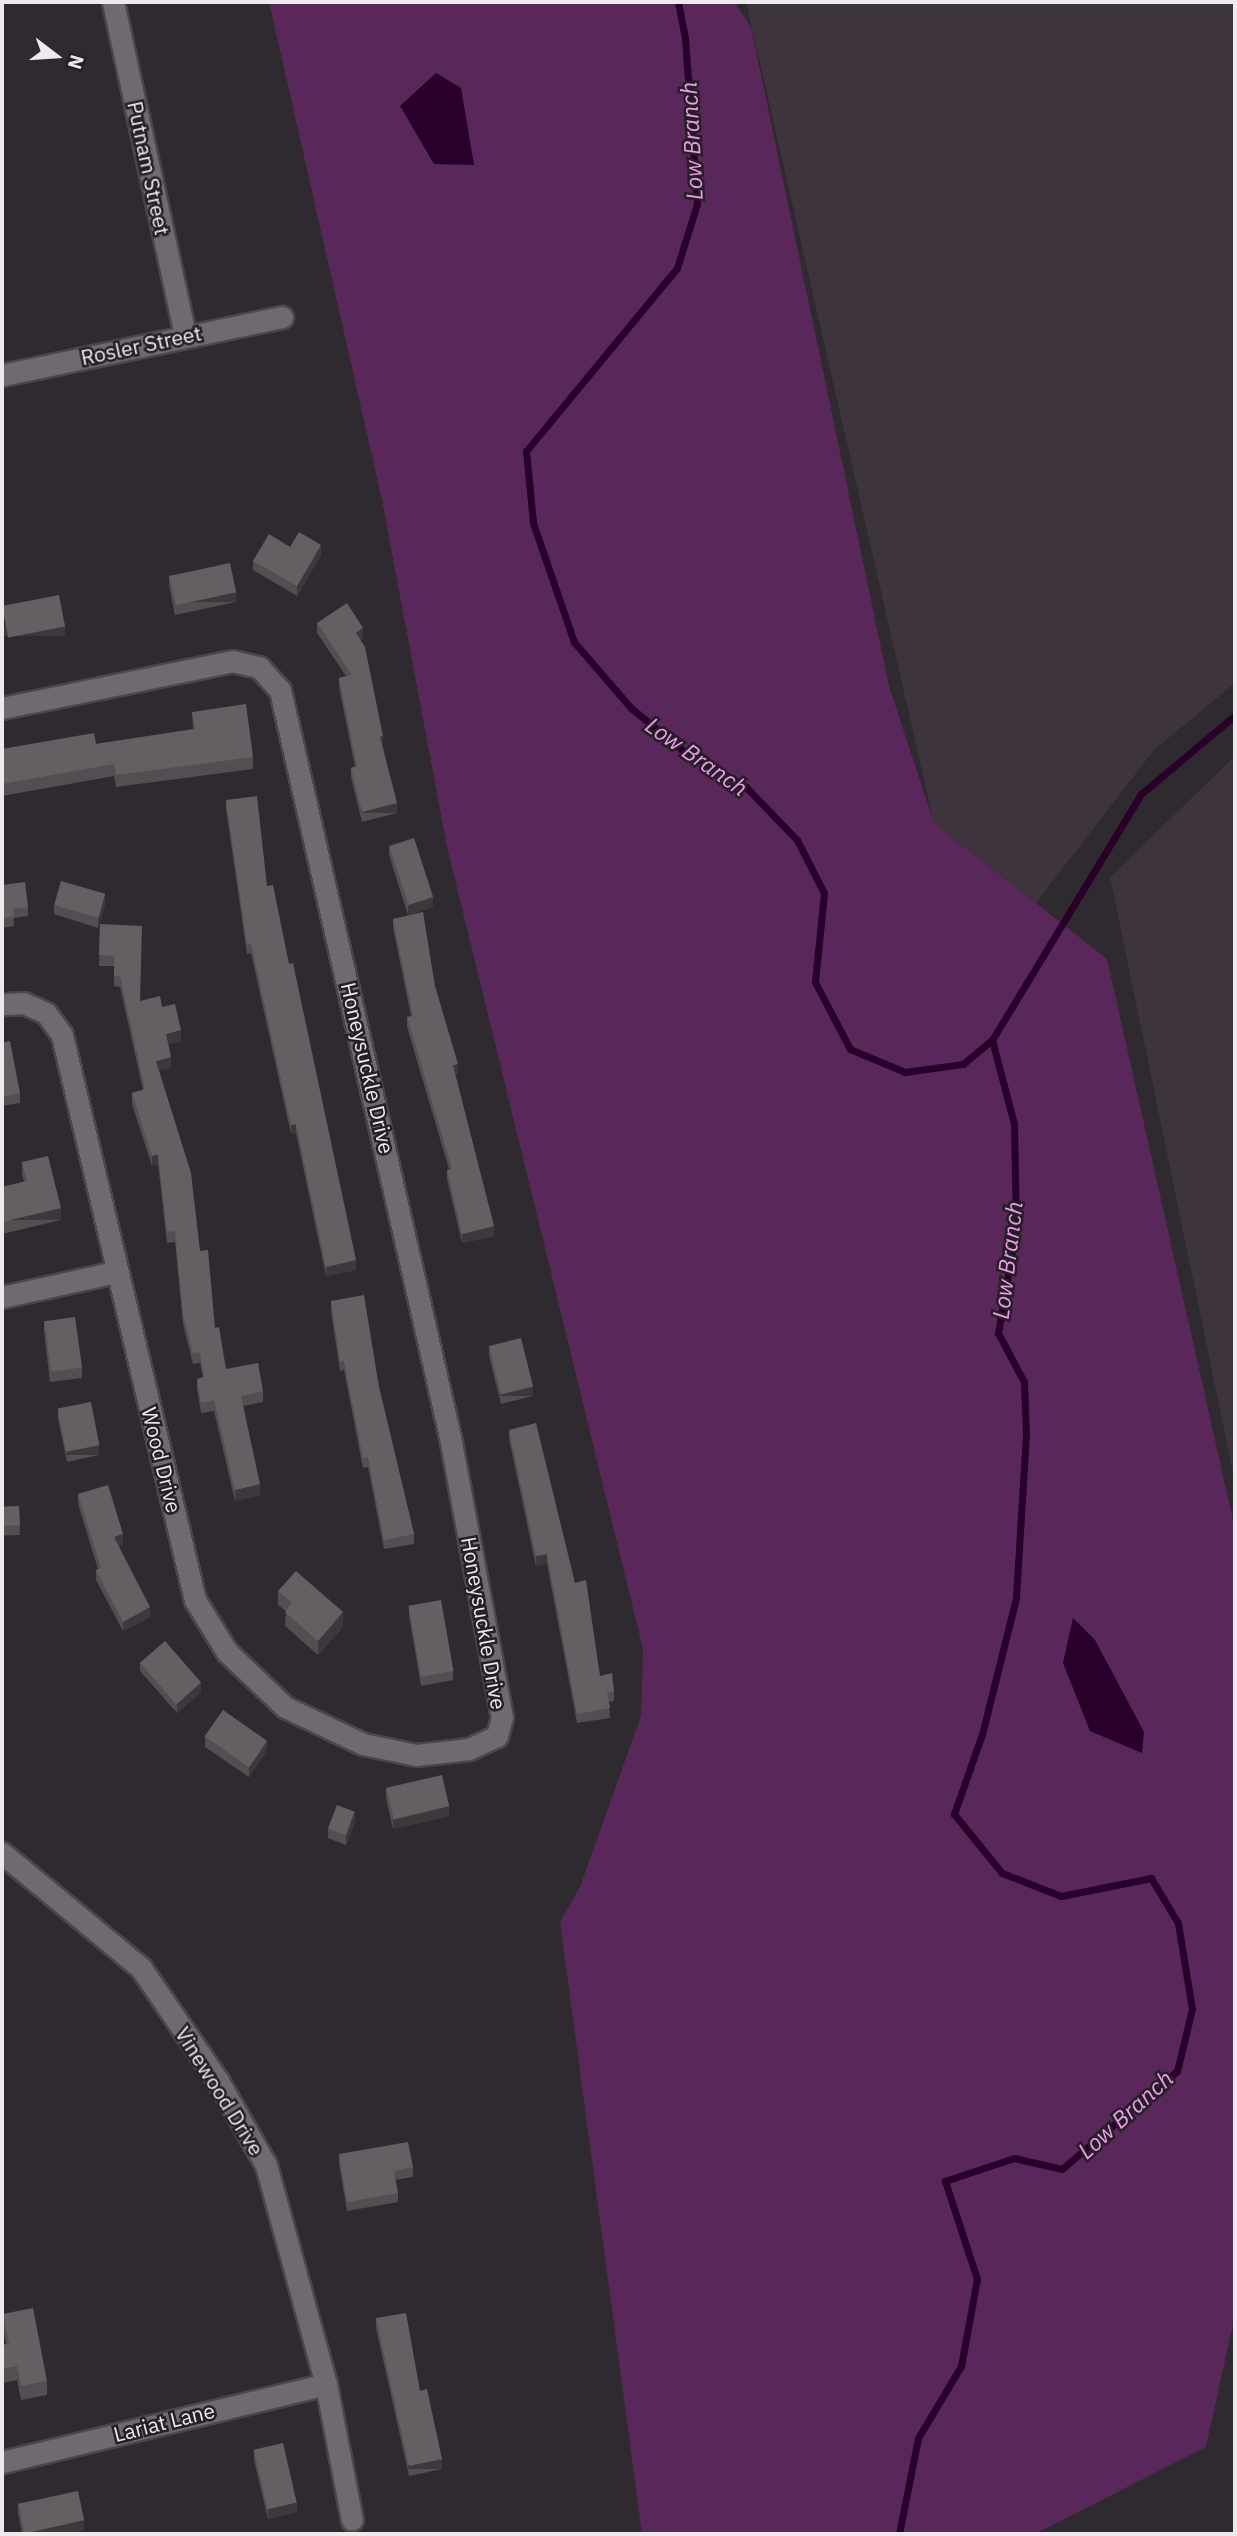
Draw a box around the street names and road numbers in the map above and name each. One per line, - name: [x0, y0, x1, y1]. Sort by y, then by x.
- street label: Putnam Street: [123, 99, 175, 237]
- street label: Rosler Street: [78, 320, 204, 370]
- street label: Honeysuckle Drive: [336, 980, 400, 1156]
- street label: Wood Drive: [137, 1405, 187, 1515]
- street label: Honeysuckle Drive: [456, 1535, 512, 1711]
- street label: Vinewood Drive: [170, 2022, 270, 2160]
- street label: Lariat Lane: [111, 2397, 217, 2447]

